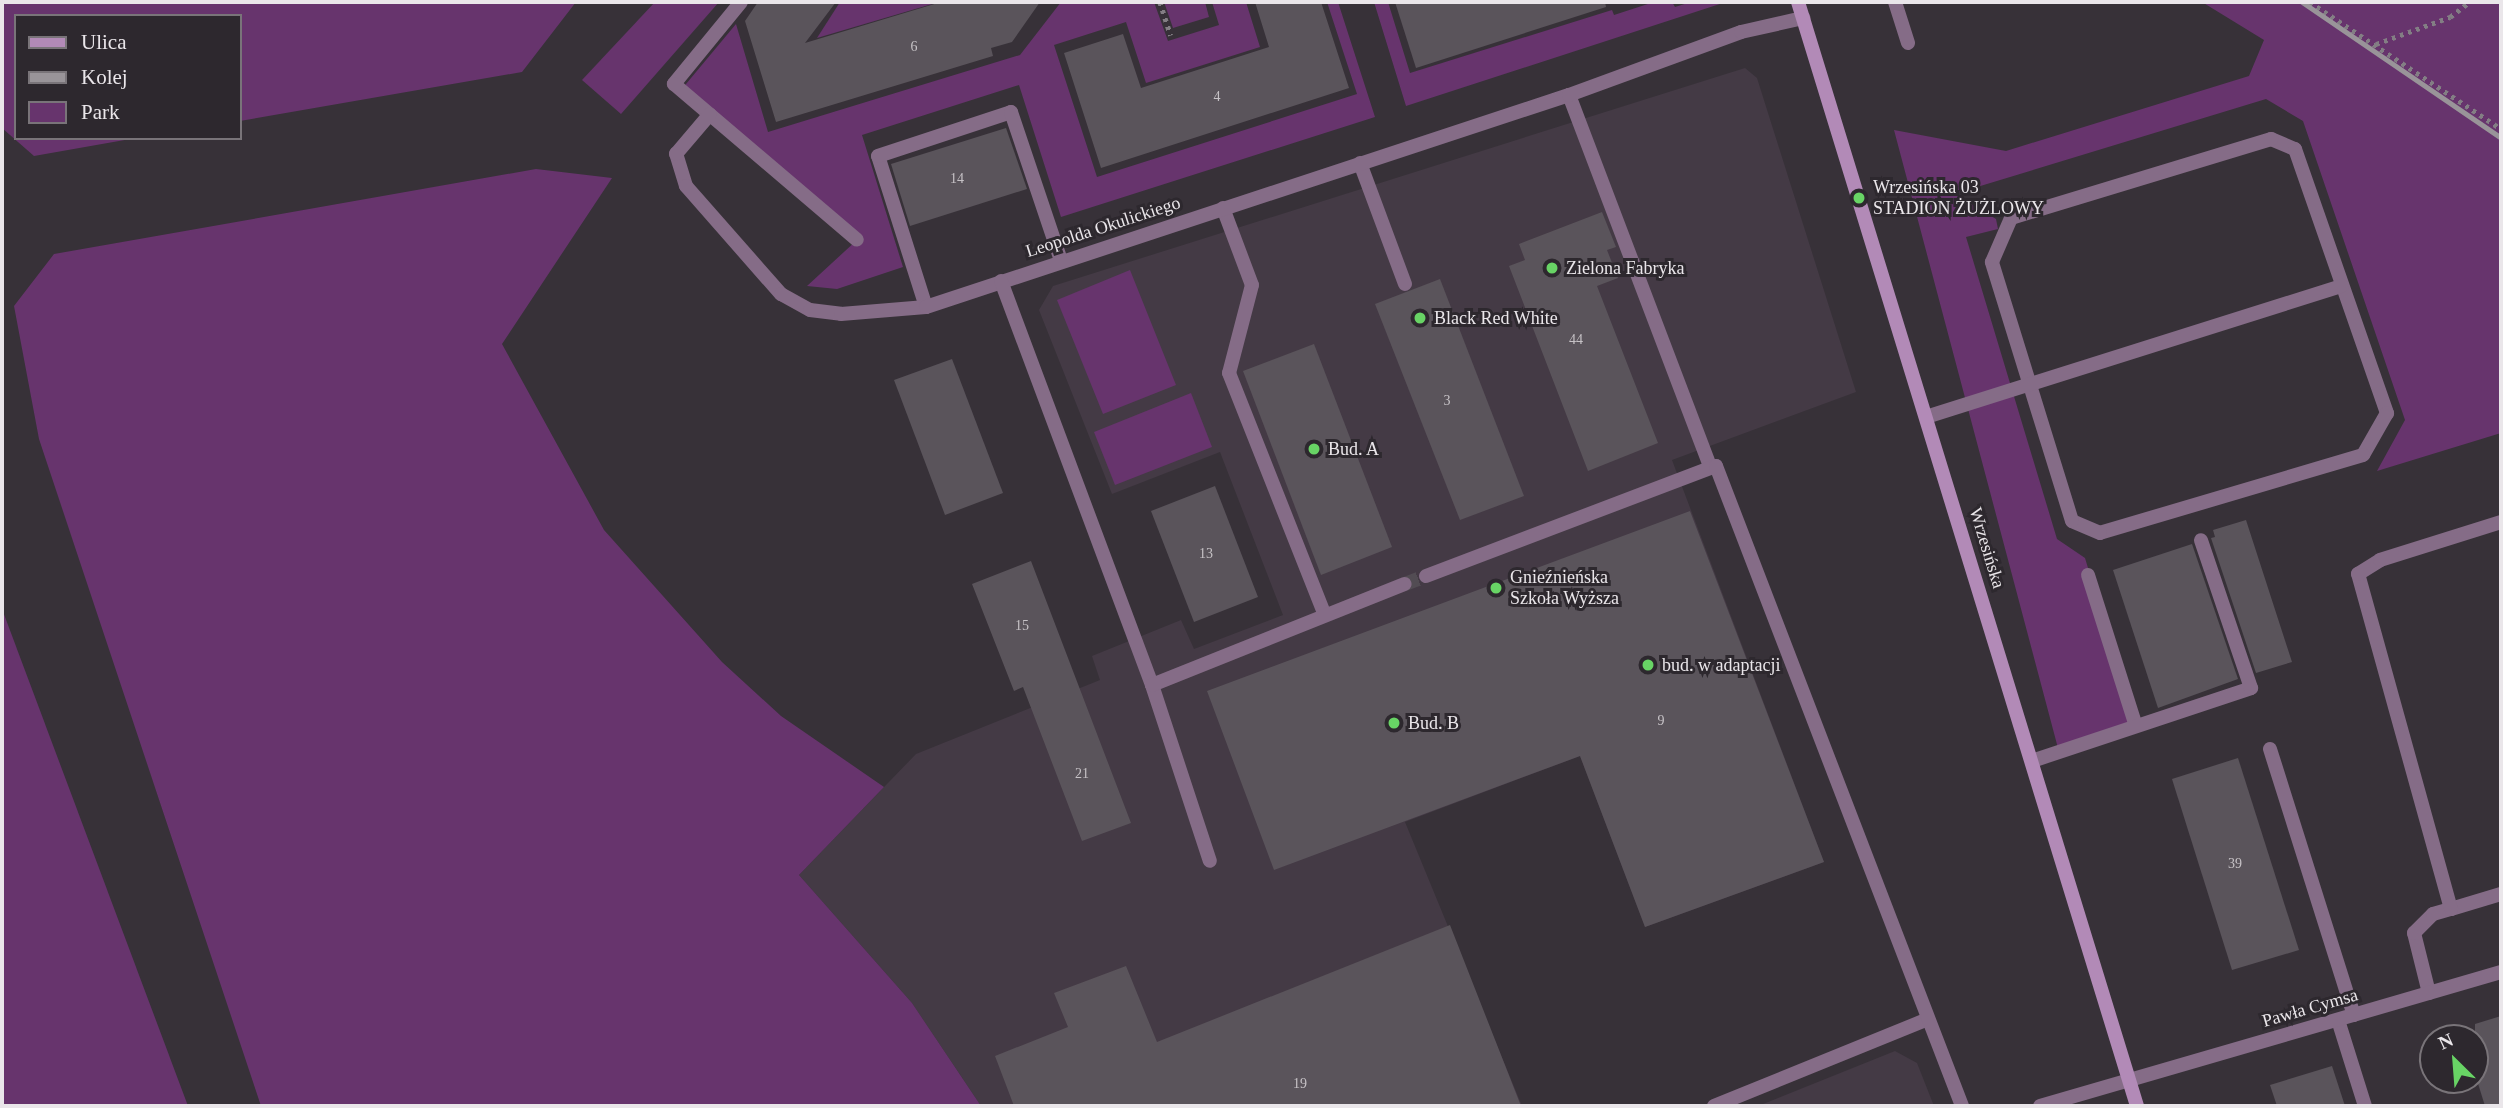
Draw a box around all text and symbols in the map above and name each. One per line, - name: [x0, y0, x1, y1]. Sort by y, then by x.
- legend: [14, 14, 242, 140]
- text: Ulica: [81, 30, 126, 54]
- house number: 6: [911, 39, 918, 55]
- text: Kolej: [81, 65, 128, 89]
- house number: 4: [1214, 89, 1220, 105]
- text: Park: [81, 100, 120, 124]
- house number: 14: [950, 171, 964, 187]
- place label: Wrzesińska 03 STADION ŻUŻLOWY: [1873, 177, 2044, 220]
- marker: Wrzesińska 03 STADION ŻUŻLOWY: [1851, 190, 1867, 206]
- street label: Leopolda Okulickiego: [1023, 192, 1183, 262]
- place label: Zielona Fabryka: [1566, 257, 1684, 279]
- marker: Zielona Fabryka: [1544, 260, 1560, 276]
- place label: Black Red White: [1434, 307, 1558, 329]
- marker: Black Red White: [1412, 310, 1428, 326]
- house number: 44: [1569, 332, 1583, 348]
- house number: 3: [1444, 393, 1450, 409]
- place label: Bud. A: [1328, 438, 1380, 460]
- marker: Bud. A: [1306, 441, 1322, 457]
- street label: Wrzesińska: [1965, 505, 2009, 591]
- house number: 13: [1199, 546, 1213, 562]
- place label: Gnieźnieńska Szkoła Wyższa: [1510, 567, 1619, 610]
- marker: Gnieźnieńska Szkoła Wyższa: [1488, 580, 1504, 596]
- house number: 15: [1015, 618, 1029, 634]
- place label: bud. w adaptacji: [1662, 654, 1780, 676]
- marker: bud. w adaptacji: [1640, 657, 1656, 673]
- place label: Bud. B: [1408, 712, 1459, 734]
- house number: 9: [1658, 713, 1664, 729]
- marker: Bud. B: [1386, 715, 1402, 731]
- house number: 21: [1075, 766, 1089, 782]
- house number: 39: [2228, 856, 2242, 872]
- street label: Pawła Cymsa: [2260, 984, 2360, 1032]
- north arrow: [2419, 1024, 2489, 1094]
- text: N: [2435, 1029, 2456, 1054]
- house number: 19: [1293, 1076, 1307, 1092]

